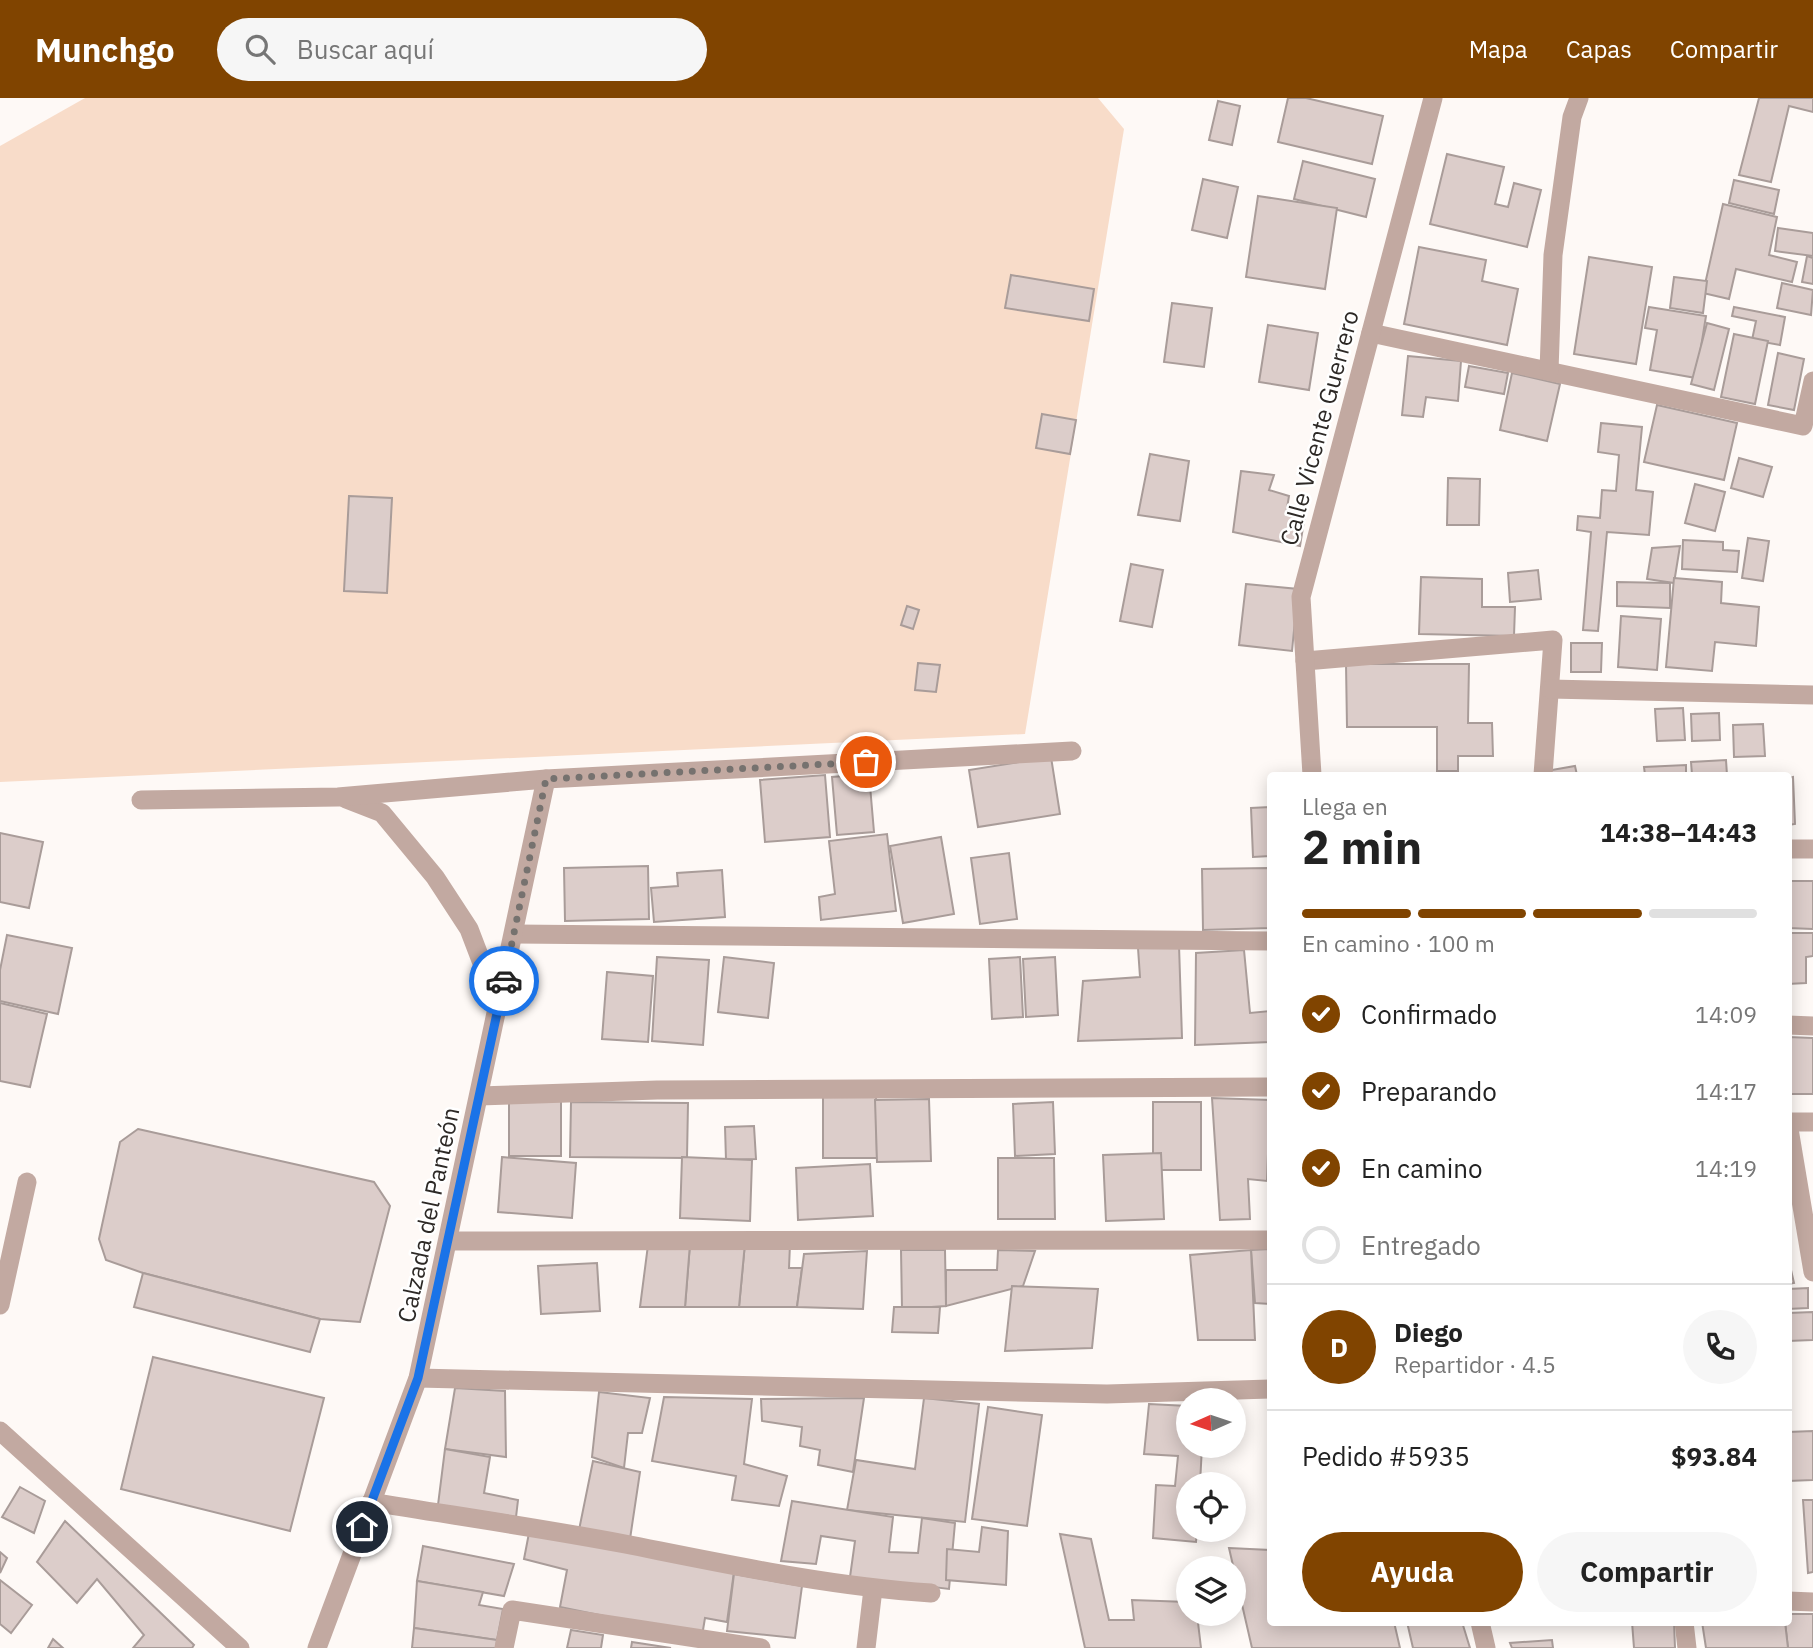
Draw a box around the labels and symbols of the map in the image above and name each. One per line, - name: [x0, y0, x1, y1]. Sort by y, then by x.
- street label: Calle Vicente Guerrero: [1272, 307, 1366, 549]
- pin: [836, 732, 896, 792]
- courier: [469, 946, 539, 1016]
- street label: Calzada del Panteón: [390, 1104, 466, 1325]
- north arrow: [1176, 1388, 1246, 1458]
- pin: [332, 1497, 392, 1557]

